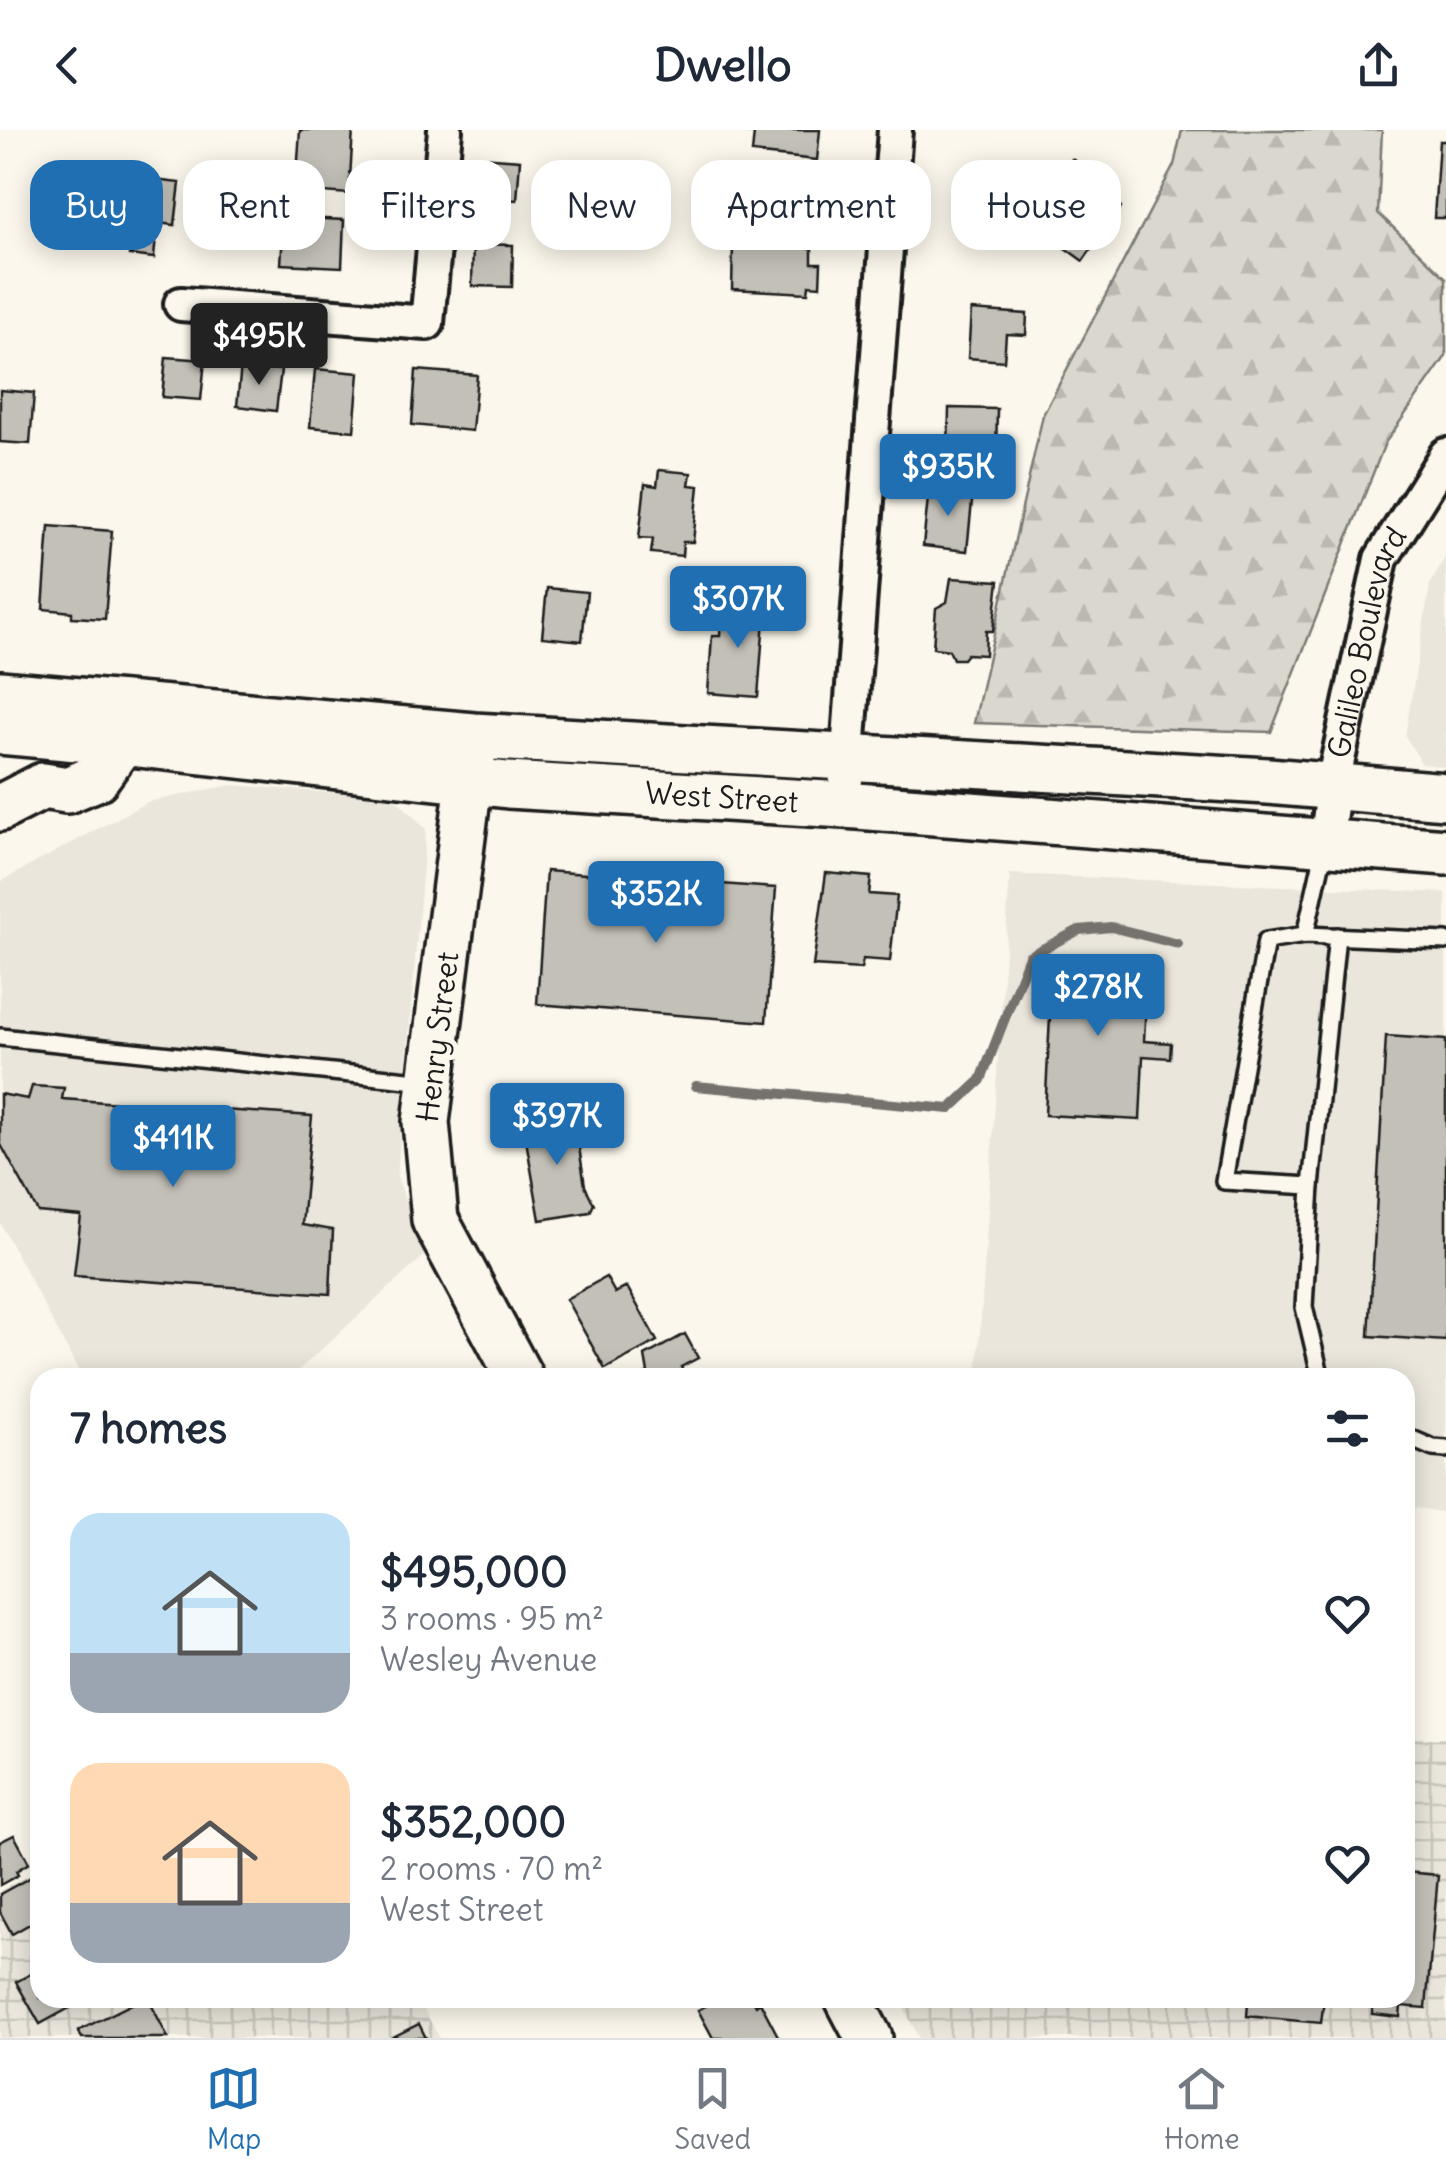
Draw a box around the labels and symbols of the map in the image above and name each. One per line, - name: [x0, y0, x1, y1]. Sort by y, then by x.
- pin: $495K: [189, 303, 329, 388]
- pin: $935K: [878, 434, 1018, 519]
- street label: Galileo Boulevard: [1319, 519, 1414, 761]
- pin: $307K: [668, 566, 808, 651]
- street label: West Street: [644, 773, 799, 820]
- pin: $352K: [586, 861, 726, 946]
- street label: Henry Street: [408, 950, 466, 1124]
- pin: $278K: [1028, 954, 1168, 1039]
- pin: $397K: [487, 1083, 627, 1168]
- pin: $411K: [103, 1105, 243, 1190]

